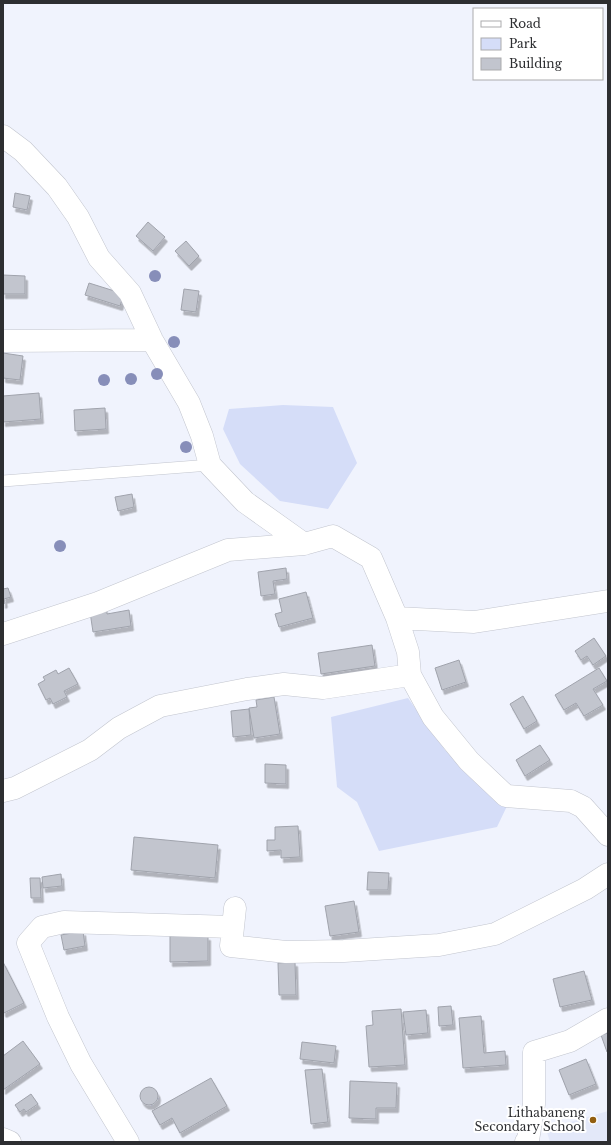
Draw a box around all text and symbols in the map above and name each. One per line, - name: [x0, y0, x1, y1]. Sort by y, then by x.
- legend: [473, 8, 603, 80]
- text: Road: [509, 16, 541, 31]
- text: Park: [509, 36, 537, 51]
- text: Building: [509, 56, 563, 71]
- place label: Lithabaneng Secondary School: [475, 1105, 586, 1134]
- marker: Lithabaneng Secondary School: [588, 1115, 598, 1125]

